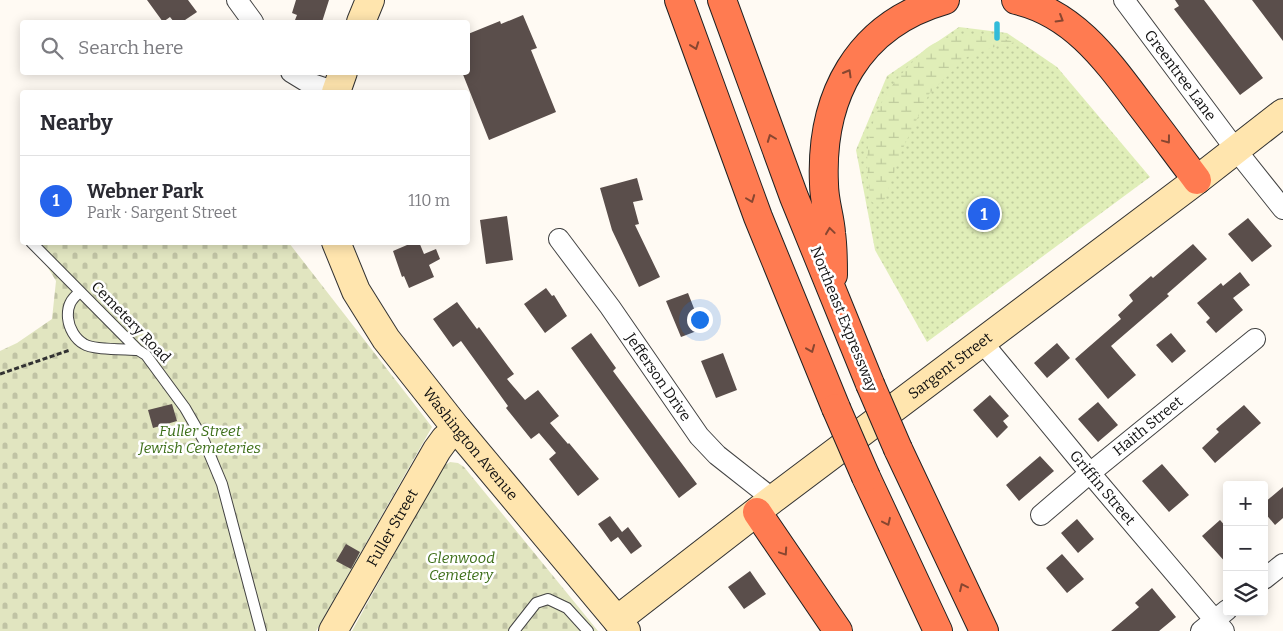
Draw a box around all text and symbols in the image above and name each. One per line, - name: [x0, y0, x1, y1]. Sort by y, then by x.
- one-way arrow: [1055, 12, 1064, 22]
- search box: [20, 20, 470, 75]
- street label: Greentree Lane: [1141, 26, 1220, 124]
- icon: search: [38, 34, 66, 62]
- text: Search here: [78, 36, 183, 59]
- one-way arrow: [689, 41, 699, 50]
- one-way arrow: [841, 69, 851, 78]
- text: Nearby: [40, 110, 113, 136]
- one-way arrow: [767, 134, 777, 142]
- one-way arrow: [1161, 134, 1170, 144]
- text: Webner Park: [87, 180, 204, 203]
- text: 1: [53, 191, 59, 210]
- text: 110 m: [408, 191, 450, 210]
- one-way arrow: [745, 194, 755, 202]
- pin: 1: [968, 195, 1000, 233]
- text: Park · Sargent Street: [87, 203, 237, 222]
- one-way arrow: [825, 226, 836, 234]
- street label: Northeast Expressway: [807, 244, 881, 394]
- street label: Cemetery Road: [88, 277, 175, 367]
- your location: [687, 307, 713, 333]
- street label: Sargent Street: [905, 328, 996, 403]
- street label: Jefferson Drive: [621, 329, 695, 424]
- one-way arrow: [805, 344, 816, 353]
- street label: Washington Avenue: [419, 384, 522, 504]
- street label: Haith Street: [1109, 392, 1187, 460]
- park label: Fuller Street Jewish Cemeteries: [137, 422, 261, 457]
- street label: Griffin Street: [1066, 447, 1139, 529]
- map controls: [1223, 481, 1268, 616]
- button: +: [1223, 481, 1268, 526]
- street label: Fuller Street: [363, 485, 422, 570]
- one-way arrow: [880, 517, 891, 526]
- button: −: [1223, 526, 1268, 571]
- one-way arrow: [778, 546, 787, 556]
- park label: Glenwood Cemetery: [427, 549, 495, 584]
- button: layers: [1223, 571, 1268, 616]
- one-way arrow: [958, 583, 969, 592]

